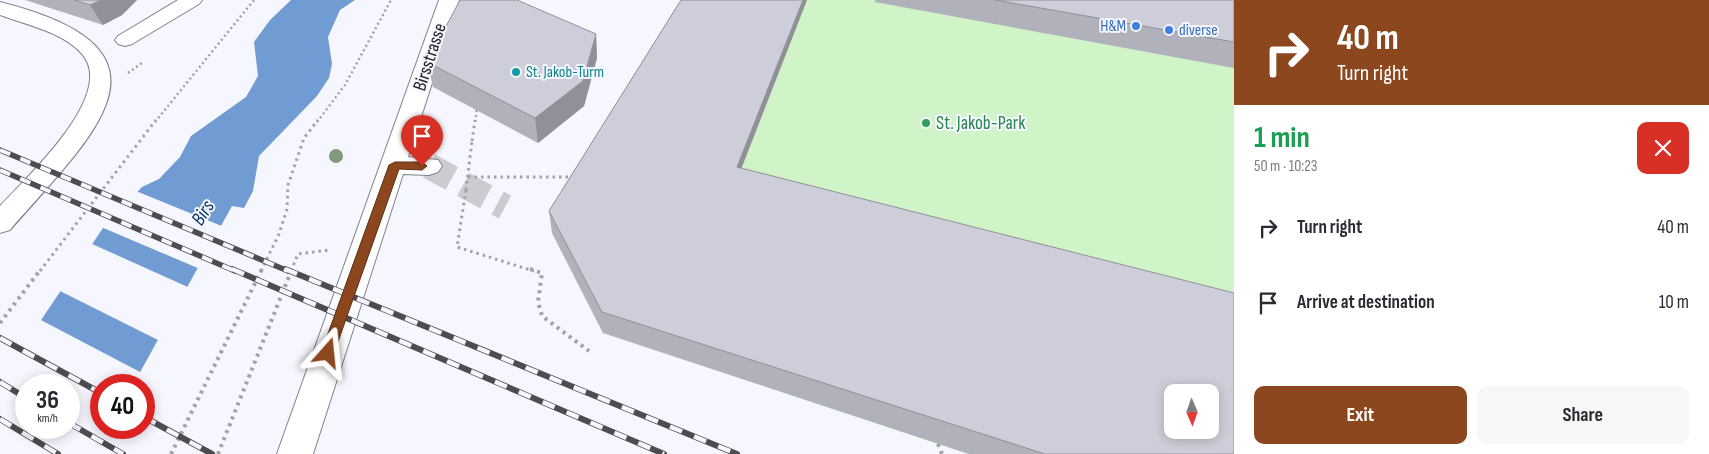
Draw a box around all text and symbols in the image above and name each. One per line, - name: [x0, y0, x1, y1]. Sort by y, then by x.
- place label: H&M: [1100, 17, 1126, 36]
- text: 40 m: [1337, 17, 1399, 60]
- street label: Birsstrasse: [408, 20, 452, 94]
- marker: H&M: [1130, 20, 1142, 32]
- icon: right: [1254, 20, 1319, 85]
- place label: diverse: [1179, 21, 1218, 40]
- marker: diverse: [1163, 24, 1175, 36]
- text: Turn right: [1337, 60, 1408, 87]
- place label: St. Jakob-Turm: [526, 63, 604, 82]
- marker: St. Jakob-Turm: [510, 66, 522, 78]
- place label: St. Jakob-Park: [936, 112, 1026, 135]
- pin: [401, 115, 443, 166]
- marker: St. Jakob-Park: [920, 117, 932, 129]
- text: 1 min: [1254, 120, 1310, 156]
- icon: arrive: [408, 122, 436, 150]
- button: close: [1637, 122, 1689, 174]
- text: 50 m · 10:23: [1254, 157, 1318, 176]
- water label: Birs: [186, 196, 220, 230]
- icon: right: [1254, 214, 1282, 242]
- text: Turn right: [1297, 216, 1362, 239]
- text: 40 m: [1657, 216, 1689, 239]
- icon: arrive: [1254, 289, 1282, 317]
- text: Arrive at destination: [1297, 291, 1435, 314]
- text: 10 m: [1659, 291, 1689, 314]
- position arrow: [301, 326, 353, 378]
- speed limit sign: 40: [90, 374, 155, 439]
- north arrow: [1164, 384, 1219, 439]
- map controls: [1164, 384, 1219, 439]
- text: 36: [36, 385, 59, 416]
- button: Exit: [1254, 386, 1467, 444]
- button: Share: [1477, 386, 1689, 444]
- text: km/h: [37, 411, 58, 426]

